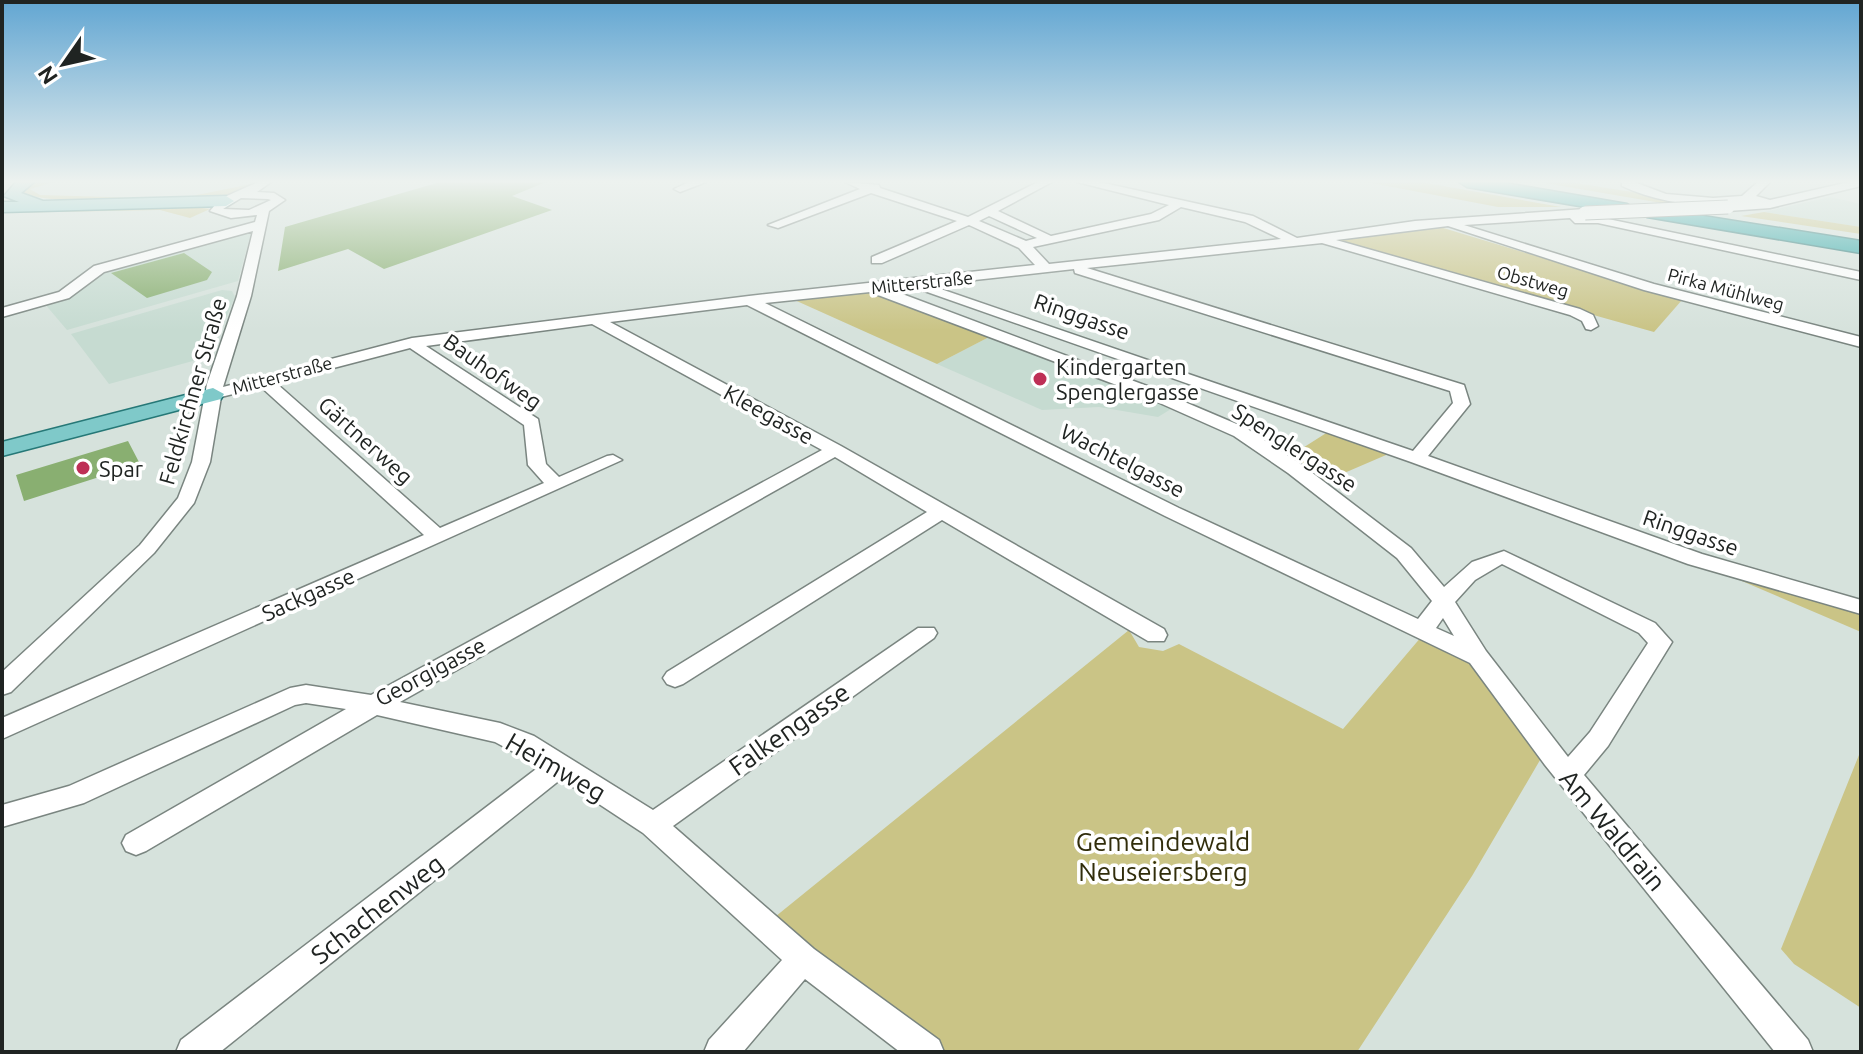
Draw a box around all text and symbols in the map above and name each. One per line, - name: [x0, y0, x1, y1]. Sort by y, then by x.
- north arrow: [24, 24, 104, 104]
- text: N: [32, 62, 62, 89]
- street label: Obstweg: [1495, 261, 1571, 301]
- street label: Pirka Mühlweg: [1666, 264, 1786, 314]
- street label: Mitterstraße: [870, 267, 974, 297]
- street label: Ringgasse: [1031, 288, 1133, 344]
- street label: Feldkirchner Straße: [153, 295, 231, 487]
- street label: Bauhofweg: [439, 328, 547, 414]
- street label: Mitterstraße: [230, 352, 334, 398]
- place label: Kindergarten Spenglergasse: [1056, 354, 1199, 404]
- marker: Kindergarten Spenglergasse: [1031, 370, 1049, 388]
- street label: Kleegasse: [720, 379, 818, 449]
- street label: Gärtnerweg: [314, 391, 418, 489]
- street label: Spenglergasse: [1228, 398, 1362, 496]
- street label: Wachtelgasse: [1057, 418, 1189, 502]
- place label: Spar: [99, 456, 144, 481]
- marker: Spar: [74, 459, 92, 477]
- street label: Ringgasse: [1640, 504, 1742, 560]
- street label: Sackgasse: [258, 562, 358, 626]
- street label: Georgigasse: [371, 632, 489, 710]
- street label: Falkengasse: [723, 677, 855, 781]
- street label: Heimweg: [501, 727, 611, 807]
- street label: Am Waldrain: [1554, 764, 1672, 896]
- park label: Gemeindewald Neuseiersberg: [1076, 827, 1250, 886]
- street label: Schachenweg: [305, 848, 449, 970]

